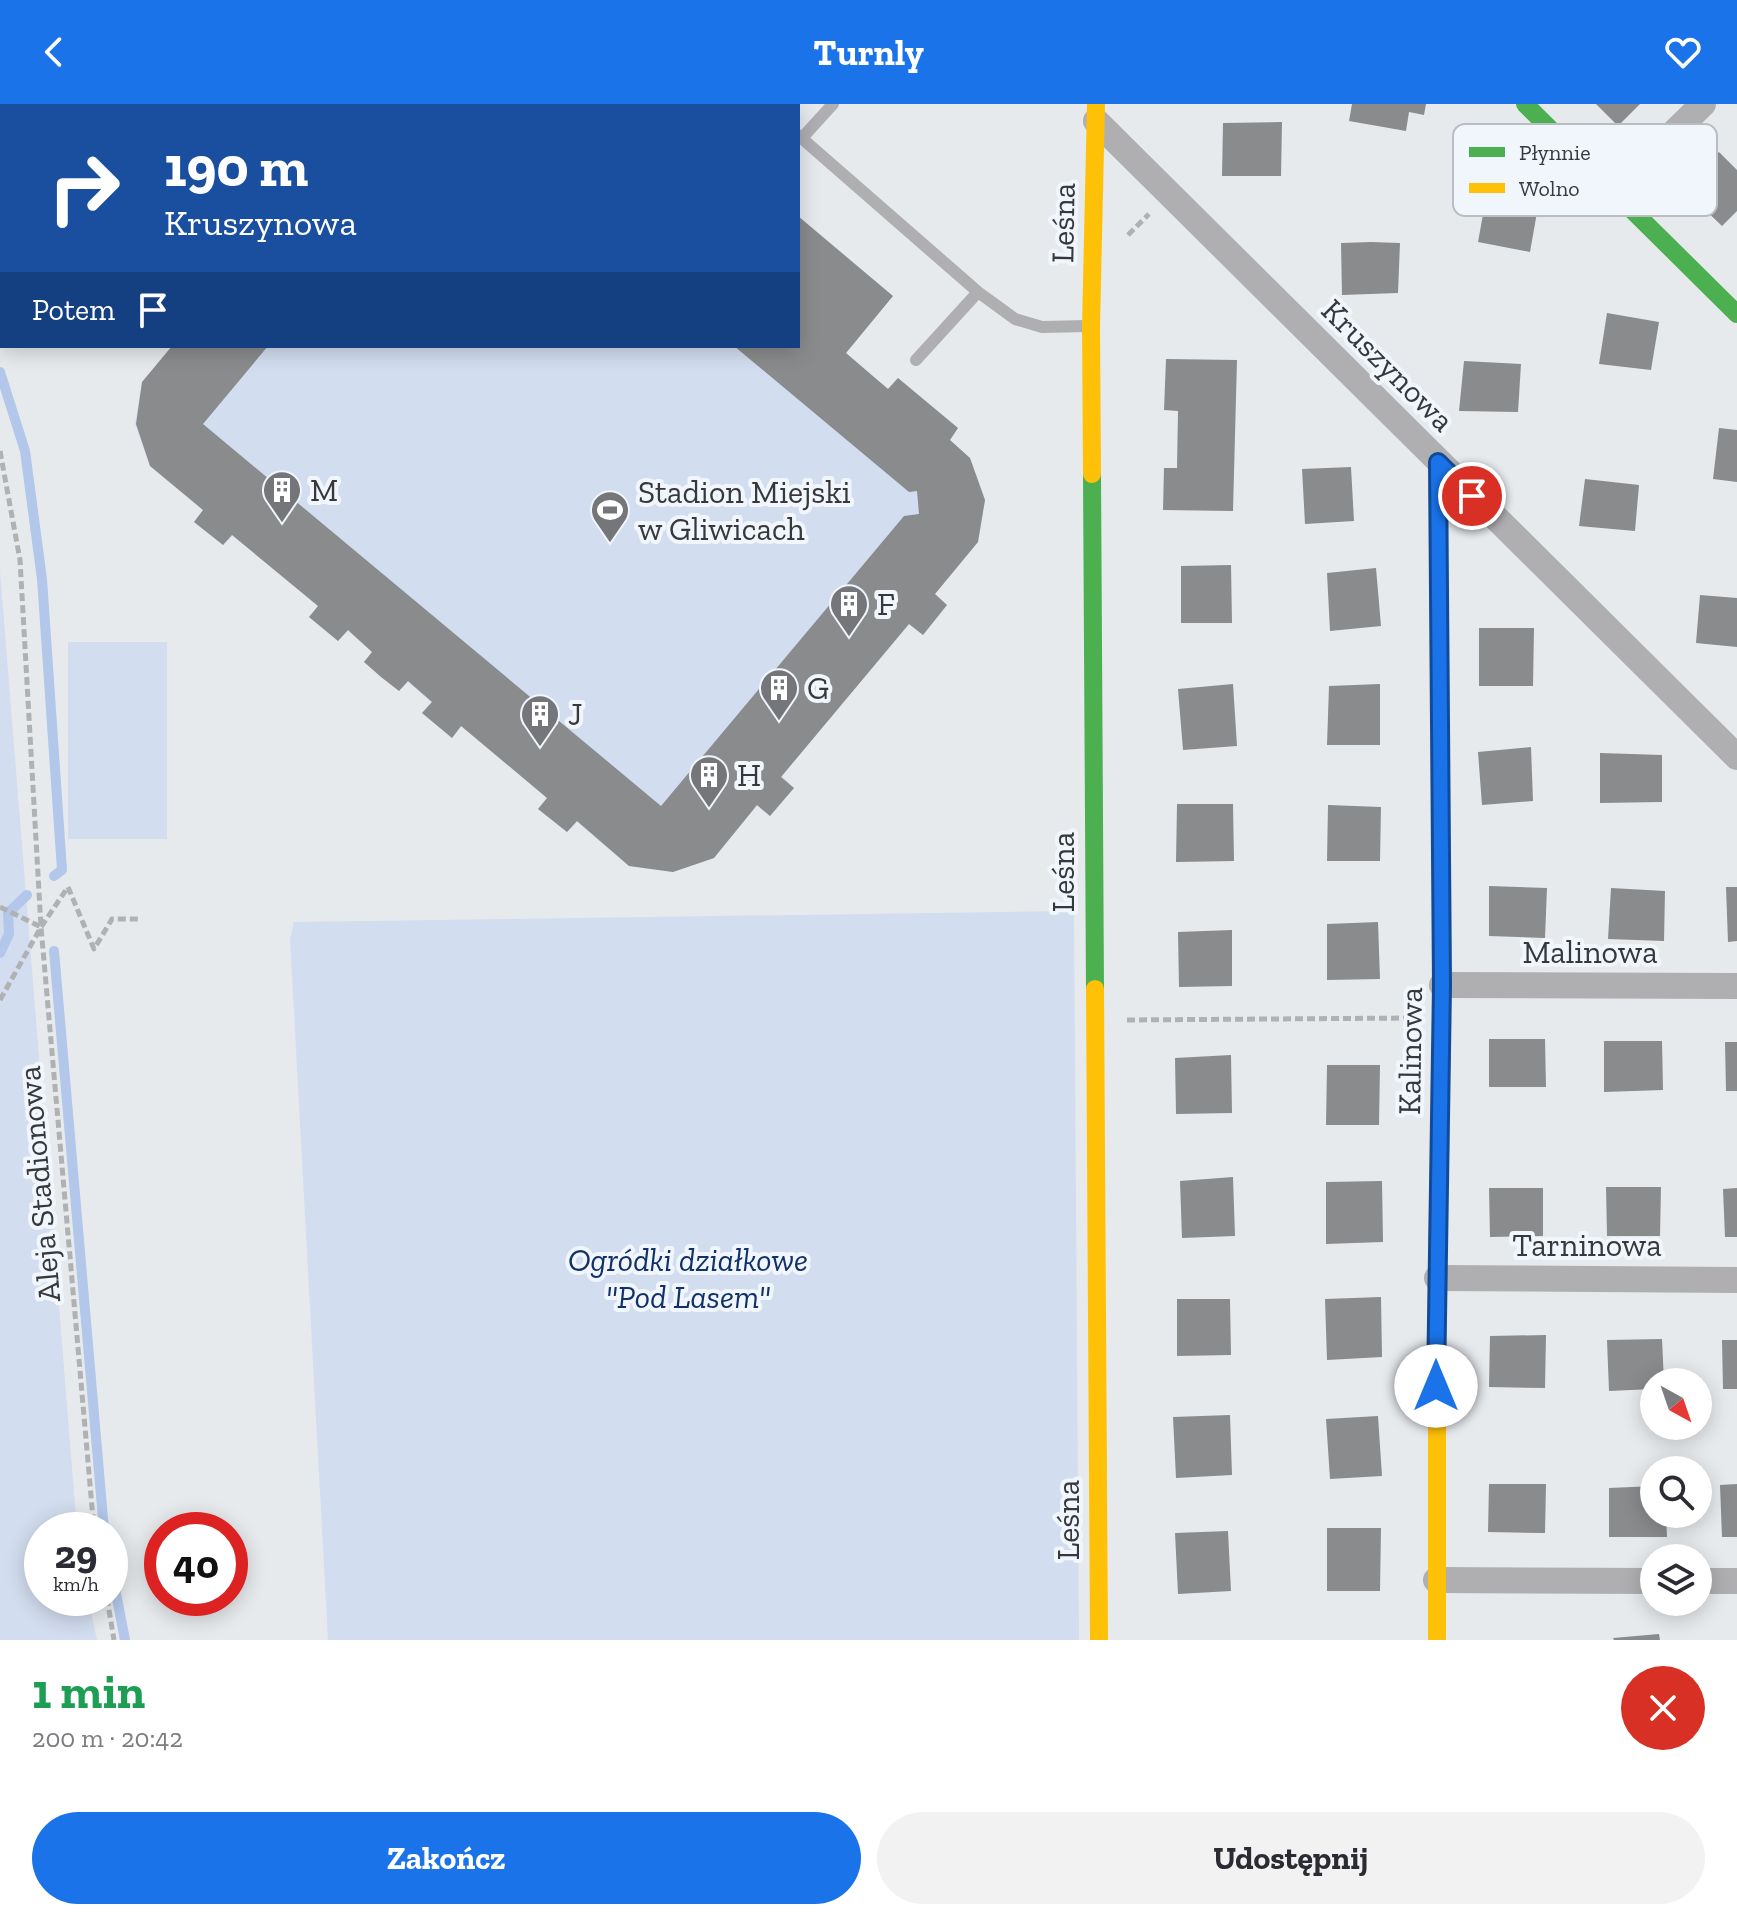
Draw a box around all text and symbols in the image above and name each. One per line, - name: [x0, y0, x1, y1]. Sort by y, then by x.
- icon: back: [32, 30, 76, 74]
- icon: heart: [1661, 30, 1705, 74]
- text: Turnly: [813, 31, 924, 74]
- legend: [1453, 124, 1717, 216]
- text: 190 m: [164, 133, 308, 200]
- icon: right: [32, 136, 136, 240]
- text: Płynnie: [1519, 139, 1590, 166]
- text: Wolno: [1519, 175, 1580, 202]
- street label: Leśna: [1043, 183, 1083, 263]
- text: Kruszynowa: [164, 201, 357, 244]
- icon: arrive: [131, 288, 175, 332]
- street label: Kruszynowa: [1314, 291, 1462, 439]
- text: Potem: [32, 292, 115, 328]
- pin: [1438, 462, 1506, 530]
- building icon: M: [261, 469, 303, 524]
- place label: M: [310, 471, 338, 509]
- place label: Stadion Miejski w Gliwicach: [638, 473, 851, 548]
- icon: arrive: [1450, 474, 1494, 518]
- sports icon: Stadion Miejski w Gliwicach: [589, 489, 631, 544]
- building icon: F: [828, 583, 870, 638]
- place label: F: [877, 585, 895, 623]
- building icon: G: [758, 667, 800, 722]
- place label: G: [807, 669, 829, 707]
- building icon: J: [519, 693, 561, 748]
- place label: J: [568, 695, 583, 733]
- building icon: H: [688, 754, 730, 809]
- place label: H: [737, 756, 761, 794]
- street label: Leśna: [1044, 832, 1082, 912]
- street label: Malinowa: [1522, 933, 1658, 971]
- street label: Kalinowa: [1390, 987, 1430, 1115]
- street label: Aleja Stadionowa: [10, 1064, 68, 1304]
- street label: Tarninowa: [1512, 1226, 1662, 1264]
- park label: Ogródki działkowe "Pod Lasem": [568, 1241, 808, 1316]
- position arrow: [1394, 1344, 1478, 1428]
- north arrow: [1640, 1368, 1712, 1440]
- map controls: [1640, 1368, 1712, 1616]
- button: search: [1640, 1456, 1712, 1528]
- street label: Leśna: [1049, 1480, 1087, 1560]
- speed limit sign: 40: [144, 1512, 248, 1616]
- text: 29: [55, 1530, 97, 1578]
- button: layers: [1640, 1544, 1712, 1616]
- text: km/h: [53, 1572, 99, 1596]
- text: 1 min: [32, 1663, 145, 1720]
- button: close: [1621, 1666, 1705, 1750]
- text: 200 m · 20:42: [32, 1722, 183, 1754]
- button: Zakończ: [32, 1812, 861, 1904]
- button: Udostępnij: [877, 1812, 1705, 1904]

